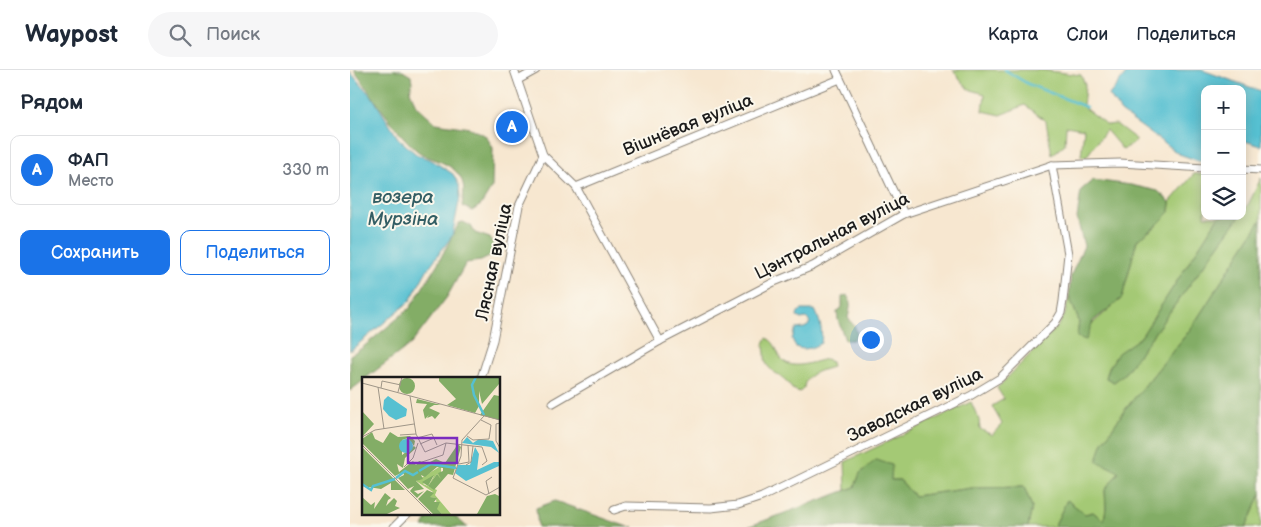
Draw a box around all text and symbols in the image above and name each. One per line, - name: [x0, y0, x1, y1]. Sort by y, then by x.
- search box: [148, 12, 498, 57]
- text: Waypost: [25, 20, 118, 49]
- icon: search: [166, 21, 194, 49]
- text: Поиск: [206, 23, 260, 46]
- text: Карта: [988, 24, 1038, 45]
- text: Слои: [1066, 24, 1108, 45]
- text: Поделиться: [1136, 24, 1236, 45]
- map controls: [1201, 85, 1246, 220]
- button: +: [1201, 85, 1246, 130]
- street label: Вішнёвая вуліца: [620, 89, 756, 161]
- text: Рядом: [20, 90, 83, 115]
- pin: A: [496, 108, 528, 146]
- button: −: [1201, 130, 1246, 175]
- text: ФАП: [68, 149, 109, 172]
- text: A: [32, 161, 42, 180]
- text: 330 m: [282, 161, 329, 180]
- text: Место: [68, 172, 114, 191]
- button: layers: [1201, 175, 1246, 220]
- water label: возера Мурзіна: [367, 186, 439, 231]
- street label: Цэнтральная вуліца: [751, 188, 913, 284]
- street label: Лясная вуліца: [471, 201, 517, 324]
- button: Сохранить: [20, 230, 170, 275]
- button: Поделиться: [180, 230, 330, 275]
- your location: [858, 327, 884, 353]
- street label: Заводская вуліца: [844, 363, 986, 447]
- inset map: [362, 377, 500, 514]

